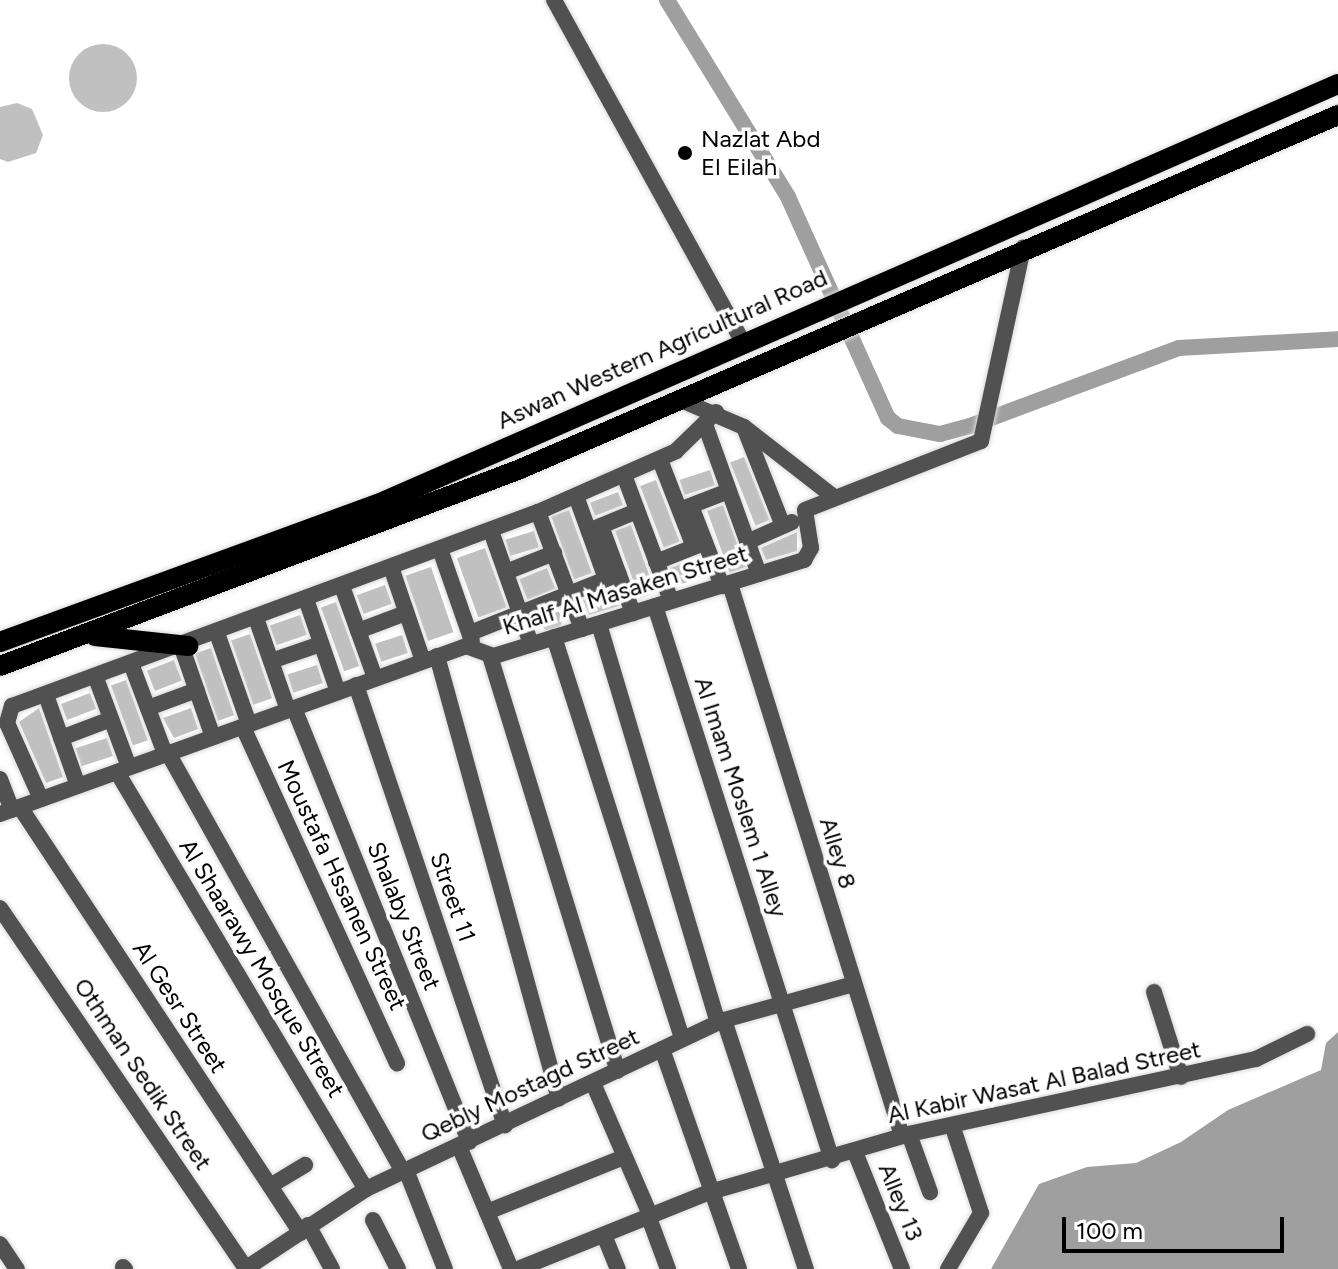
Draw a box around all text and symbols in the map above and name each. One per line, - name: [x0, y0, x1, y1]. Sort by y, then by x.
- place label: Nazlat Abd El Eilah: [701, 125, 820, 181]
- marker: Nazlat Abd El Eilah: [676, 144, 694, 162]
- street label: Aswan Western Agricultural Road: [493, 263, 831, 435]
- street label: Khalf Al Masaken Street: [499, 539, 751, 641]
- street label: Al Imam Moslem 1 Alley: [688, 673, 794, 921]
- street label: Moustafa Hssanen Street: [271, 755, 413, 1015]
- street label: Alley 8: [814, 814, 862, 892]
- street label: Al Shaarawy Mosque Street: [173, 834, 351, 1102]
- street label: Shalaby Street: [361, 838, 447, 994]
- street label: Street 11: [424, 848, 482, 946]
- street label: Al Gesr Street: [127, 936, 233, 1078]
- street label: Othman Sedik Street: [68, 973, 218, 1175]
- street label: Qebly Mostagd Street: [416, 1022, 644, 1148]
- street label: Al Kabir Wasat Al Balad Street: [885, 1035, 1203, 1129]
- street label: Alley 13: [872, 1159, 930, 1245]
- scale bar: [1066, 1201, 1288, 1251]
- text: 100 m: [1076, 1216, 1143, 1245]

